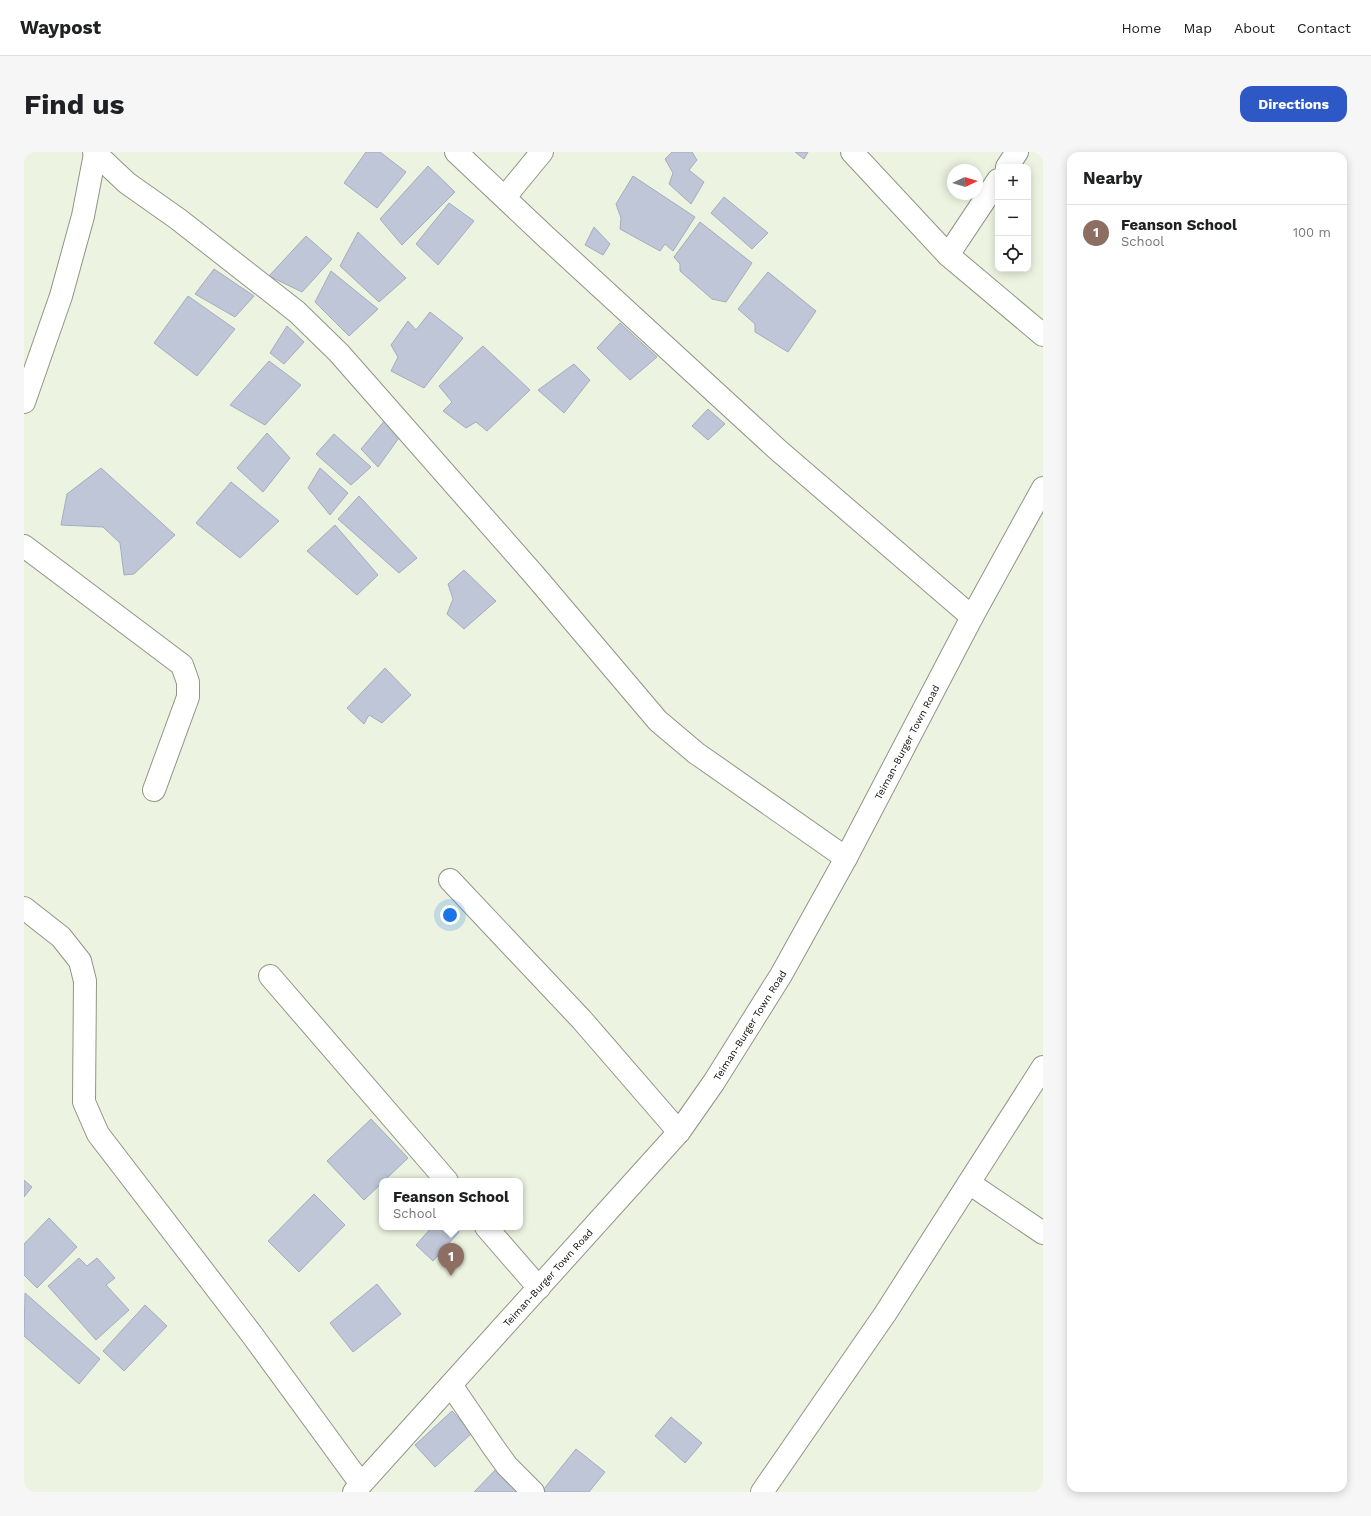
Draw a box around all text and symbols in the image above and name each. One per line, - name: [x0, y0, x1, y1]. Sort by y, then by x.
- text: Waypost: [20, 16, 101, 39]
- text: Home: [1121, 20, 1161, 36]
- text: Map: [1183, 20, 1212, 36]
- text: About: [1234, 20, 1275, 36]
- text: Contact: [1297, 20, 1351, 36]
- button: Directions: [1240, 86, 1347, 122]
- text: Find us: [24, 88, 124, 121]
- north arrow: [947, 164, 983, 200]
- map controls: [995, 164, 1031, 272]
- button: +: [995, 164, 1031, 200]
- text: Nearby: [1083, 168, 1142, 188]
- button: −: [995, 200, 1031, 236]
- text: Feanson School: [1121, 216, 1237, 234]
- text: 1: [1093, 225, 1099, 240]
- text: 100 m: [1293, 225, 1331, 240]
- text: School: [1121, 234, 1164, 249]
- button: locate: [995, 236, 1031, 272]
- street label: Teiman-Burger Town Road: [872, 683, 941, 801]
- your location: [440, 905, 460, 925]
- street label: Teiman-Burger Town Road: [711, 968, 788, 1082]
- popup: [379, 1178, 523, 1230]
- text: Feanson School: [393, 1188, 509, 1206]
- text: School: [393, 1206, 436, 1221]
- street label: Teiman-Burger Town Road: [501, 1226, 595, 1329]
- pin: 1: [438, 1243, 464, 1276]

